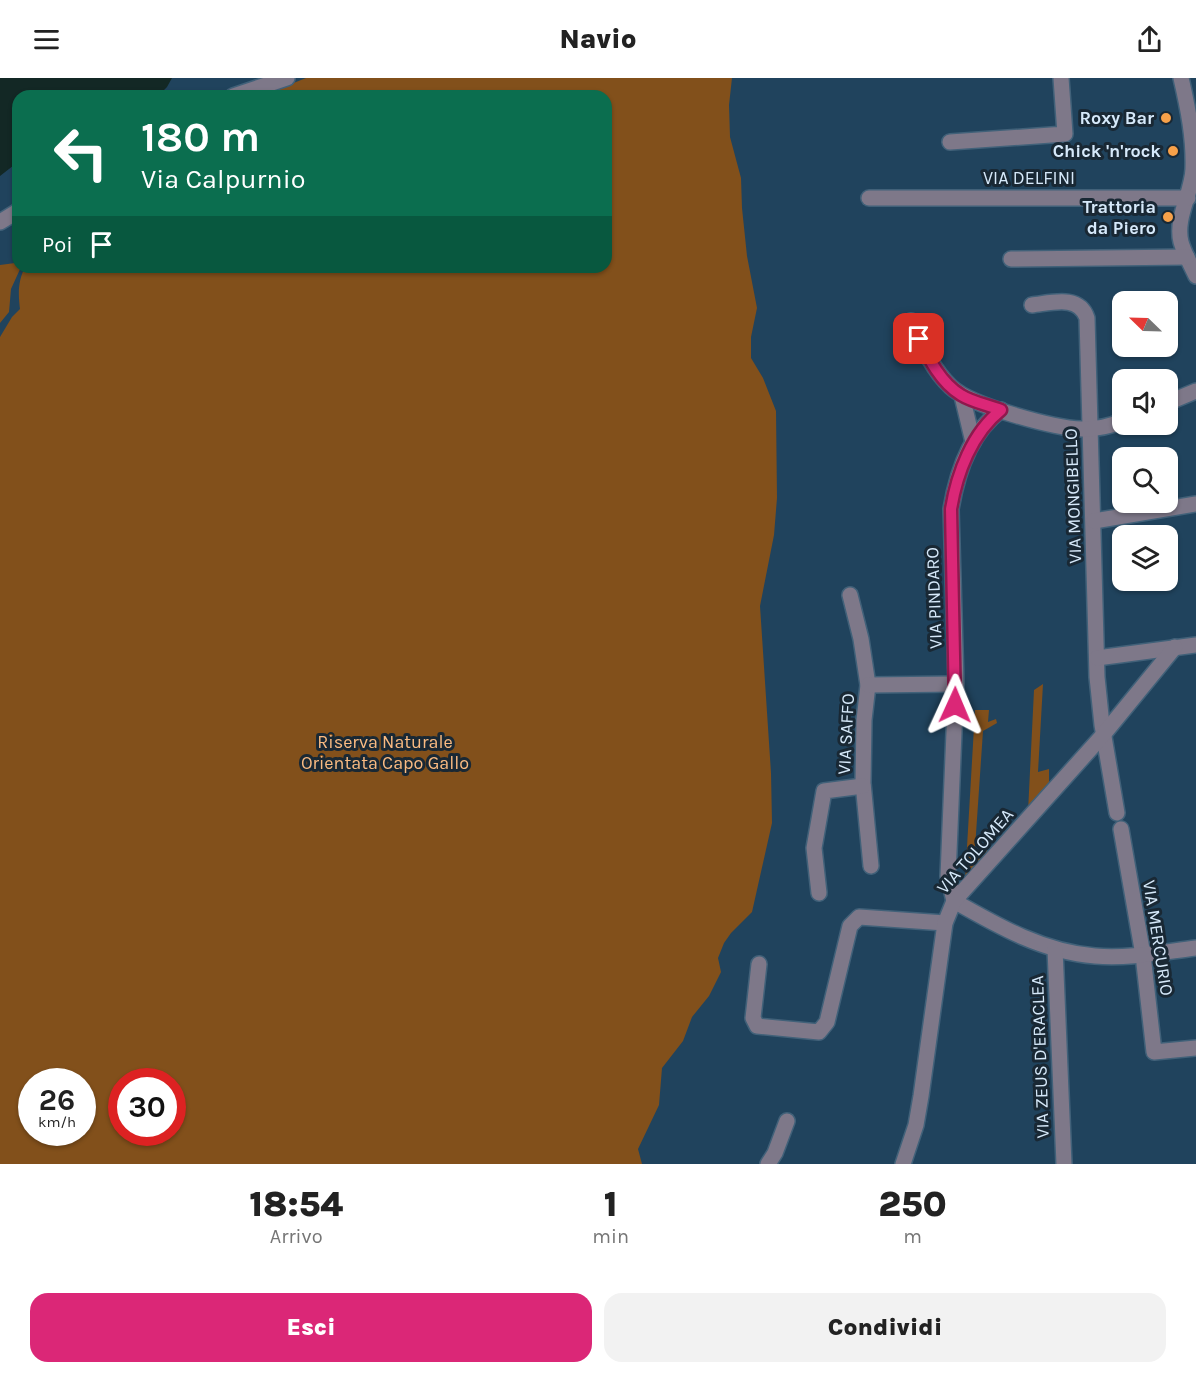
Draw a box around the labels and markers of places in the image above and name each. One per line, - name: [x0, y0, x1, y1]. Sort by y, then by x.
- place label: Roxy Bar: [1079, 107, 1154, 129]
- marker: Roxy Bar: [1159, 111, 1173, 125]
- place label: Chick 'n'rock: [1053, 140, 1161, 162]
- marker: Chick 'n'rock: [1166, 144, 1180, 158]
- place label: Trattoria da Piero: [1082, 196, 1156, 239]
- marker: Trattoria da Piero: [1161, 210, 1175, 224]
- pin: [893, 313, 944, 364]

